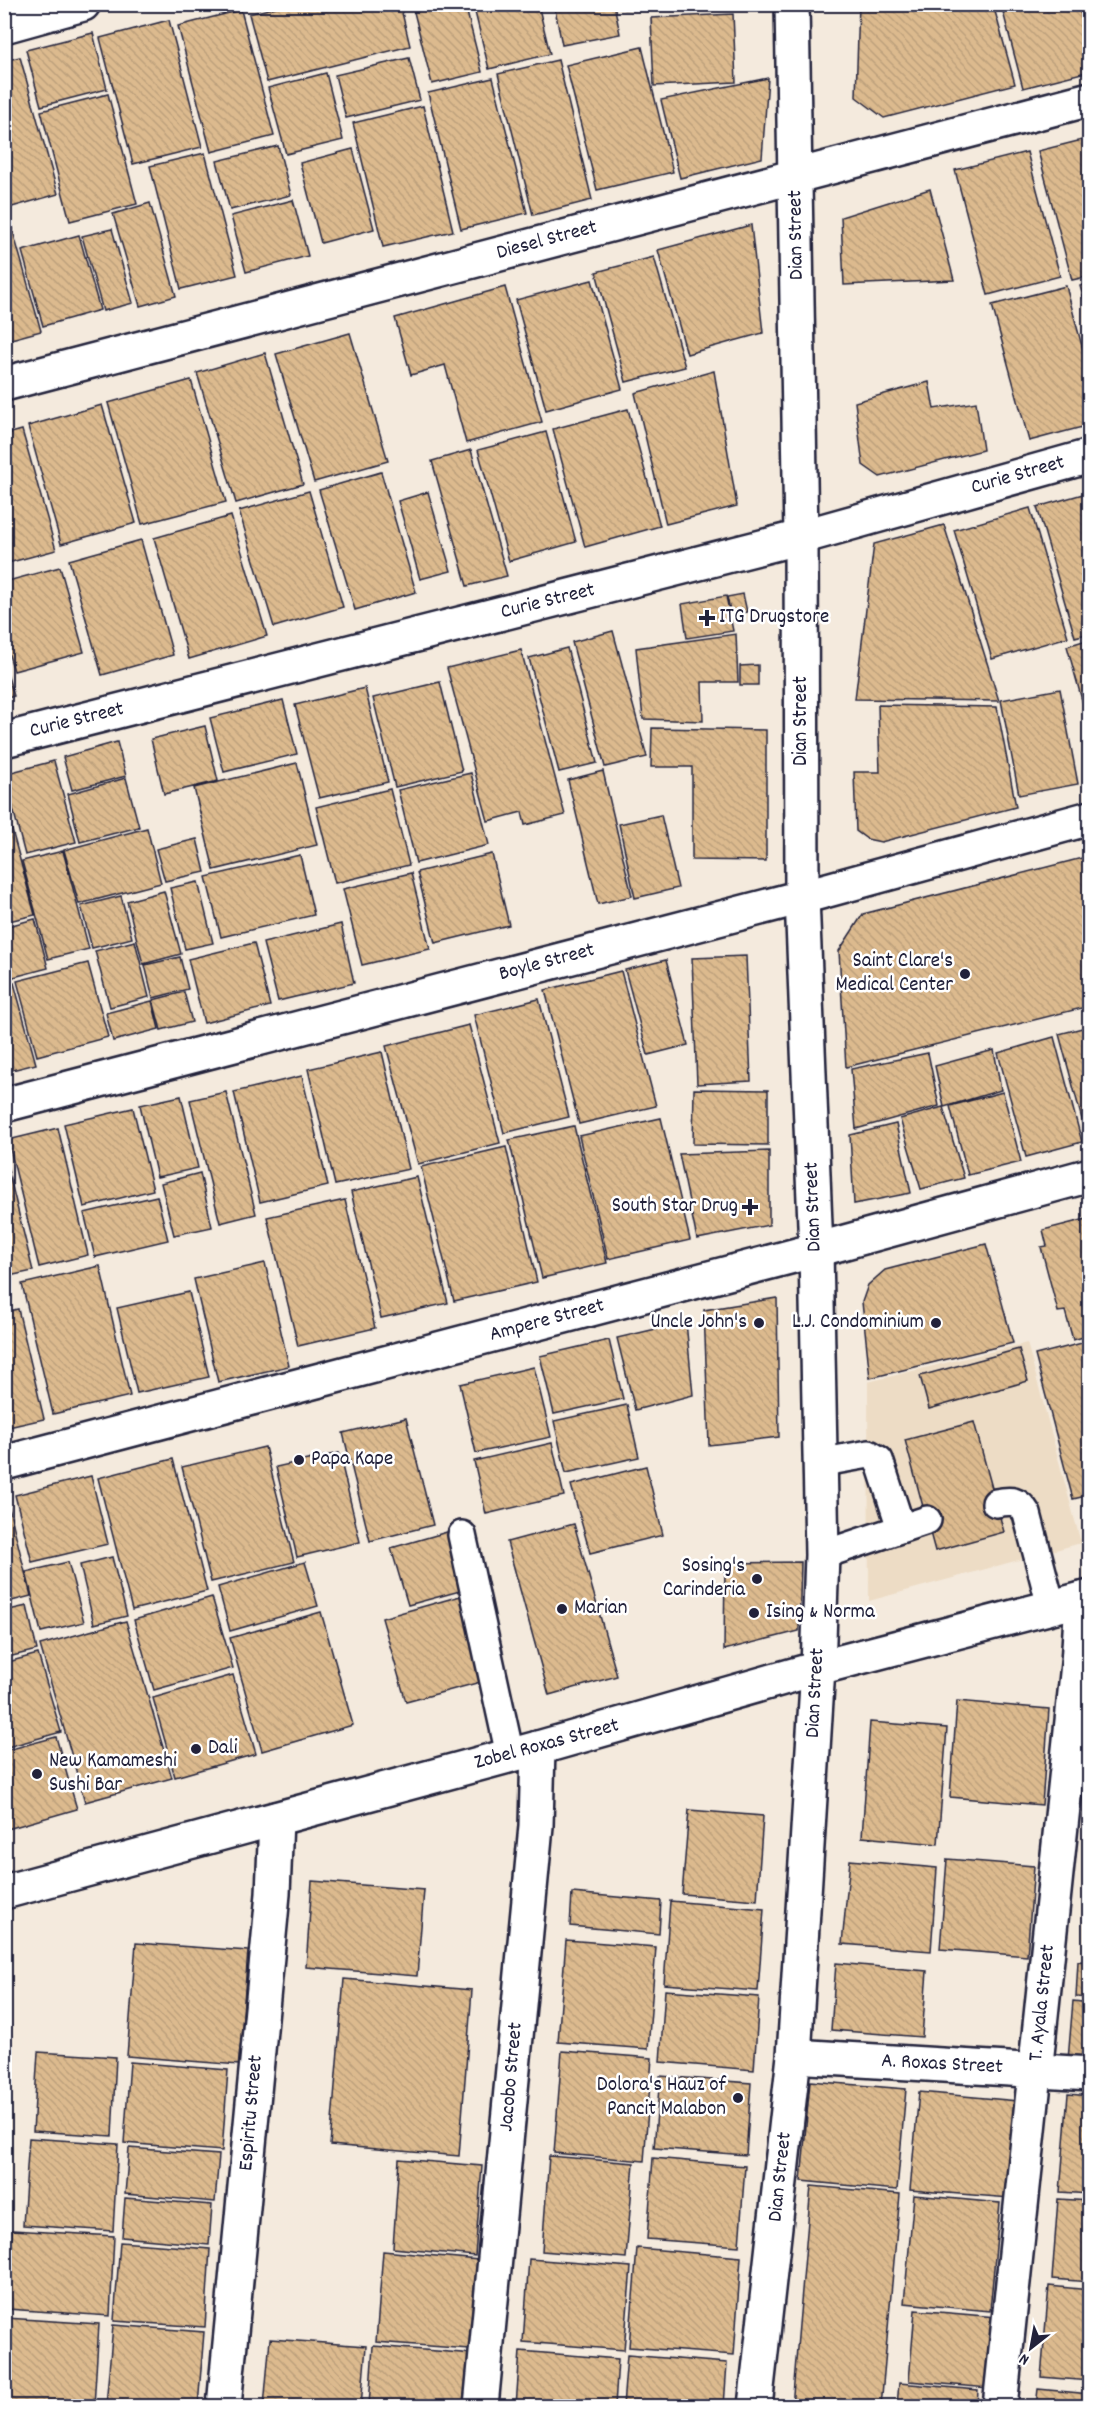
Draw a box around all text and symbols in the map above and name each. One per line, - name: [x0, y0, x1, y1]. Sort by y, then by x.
- street label: Dian Street: [781, 189, 813, 280]
- street label: Diesel Street: [493, 213, 601, 269]
- street label: Curie Street: [968, 448, 1069, 504]
- street label: Curie Street: [498, 576, 599, 628]
- place label: ITG Drugstore: [719, 603, 829, 633]
- marker: ITG Drugstore: [700, 611, 714, 625]
- street label: Dian Street: [787, 676, 817, 766]
- street label: Curie Street: [27, 695, 128, 747]
- street label: Boyle Street: [496, 936, 598, 990]
- place label: Saint Clare's Medical Center: [836, 947, 953, 1001]
- marker: Saint Clare's Medical Center: [958, 967, 972, 981]
- street label: Dian Street: [797, 1161, 831, 1253]
- place label: South Star Drug: [612, 1192, 738, 1222]
- marker: South Star Drug: [743, 1200, 757, 1214]
- street label: Ampere Street: [486, 1291, 608, 1351]
- place label: Uncle John's: [650, 1308, 747, 1338]
- place label: L.J. Condominium: [792, 1308, 924, 1338]
- marker: Uncle John's: [752, 1316, 766, 1330]
- marker: L.J. Condominium: [929, 1316, 943, 1330]
- place label: Papa Kape: [311, 1445, 393, 1475]
- marker: Papa Kape: [292, 1453, 306, 1467]
- place label: Sosing's Carinderia: [663, 1552, 746, 1606]
- marker: Sosing's Carinderia: [750, 1572, 764, 1586]
- place label: Marian: [574, 1594, 627, 1624]
- place label: Ising & Norma: [766, 1598, 876, 1628]
- marker: Marian: [555, 1602, 569, 1616]
- marker: Ising & Norma: [747, 1606, 761, 1620]
- street label: Dian Street: [799, 1647, 833, 1739]
- street label: Zobel Roxas Street: [471, 1711, 623, 1779]
- place label: Dali: [208, 1734, 238, 1764]
- marker: Dali: [189, 1742, 203, 1756]
- place label: New Kamameshi Sushi Bar: [49, 1747, 177, 1801]
- marker: New Kamameshi Sushi Bar: [30, 1767, 44, 1781]
- street label: T. Ayala Street: [1022, 1943, 1064, 2063]
- street label: Jacobo Street: [492, 2021, 532, 2133]
- street label: A. Roxas Street: [880, 2047, 1004, 2083]
- street label: Espiritu Street: [232, 2054, 272, 2172]
- place label: Dolora's Hauz of Pancit Malabon: [597, 2071, 727, 2125]
- marker: Dolora's Hauz of Pancit Malabon: [731, 2091, 745, 2105]
- street label: Dian Street: [761, 2130, 801, 2223]
- north arrow: [1001, 2318, 1061, 2378]
- text: N: [1015, 2347, 1034, 2371]

